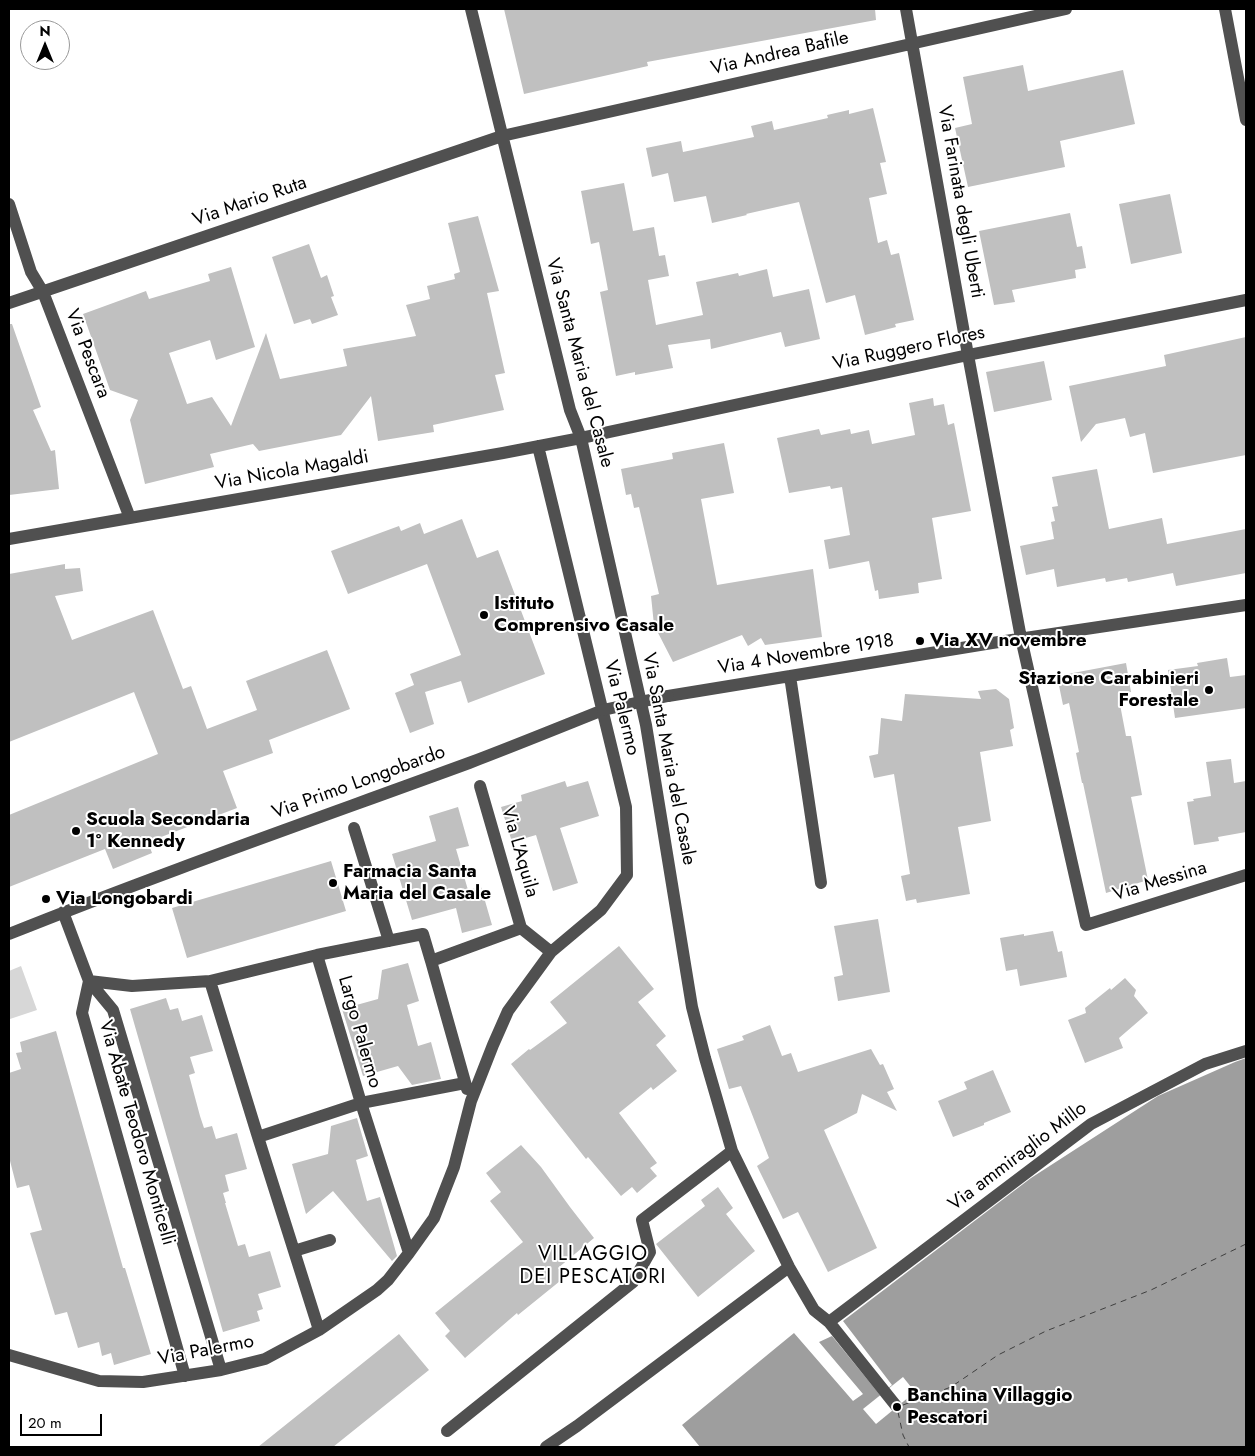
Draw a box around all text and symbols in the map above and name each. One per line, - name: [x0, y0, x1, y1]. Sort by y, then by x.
- north arrow: [20, 20, 70, 70]
- text: N: [39, 21, 51, 41]
- street label: Via Andrea Bafile: [709, 27, 851, 81]
- street label: Via Farinata degli Uberti: [932, 104, 988, 300]
- street label: Via Mario Ruta: [190, 172, 310, 232]
- street label: Via Santa Maria del Casale: [540, 256, 618, 470]
- street label: Via Pescara: [60, 306, 114, 402]
- street label: Via Ruggero Flores: [831, 322, 987, 376]
- street label: Via Nicola Magaldi: [214, 446, 370, 496]
- place label: Istituto Comprensivo Casale: [494, 593, 674, 637]
- marker: Istituto Comprensivo Casale: [478, 609, 490, 621]
- street label: Via 4 Novembre 1918: [717, 630, 895, 680]
- place label: Via XV novembre: [930, 630, 1087, 652]
- marker: Via XV novembre: [914, 635, 926, 647]
- street label: Via Santa Maria del Casale: [636, 651, 700, 867]
- street label: Via Palermo: [598, 658, 644, 758]
- place label: Stazione Carabinieri Forestale: [1018, 668, 1199, 712]
- marker: Stazione Carabinieri Forestale: [1203, 684, 1215, 696]
- street label: Via Primo Longobardo: [269, 741, 449, 825]
- street label: Via L'Aquila: [495, 804, 543, 900]
- place label: Scuola Secondaria 1° Kennedy: [86, 809, 250, 853]
- marker: Scuola Secondaria 1° Kennedy: [70, 825, 82, 837]
- street label: Via Messina: [1110, 857, 1210, 907]
- place label: Farmacia Santa Maria del Casale: [343, 861, 491, 905]
- marker: Farmacia Santa Maria del Casale: [327, 877, 339, 889]
- place label: Via Longobardi: [56, 888, 193, 910]
- marker: Via Longobardi: [40, 893, 52, 905]
- street label: Largo Palermo: [332, 973, 386, 1091]
- street label: Via Abate Teodoro Monticelli: [93, 1018, 179, 1248]
- street label: Via ammiraglio Millo: [944, 1098, 1092, 1216]
- district label: VILLAGGIO DEI PESCATORI: [518, 1243, 668, 1290]
- street label: Via Palermo: [156, 1331, 256, 1371]
- place label: Banchina Villaggio Pescatori: [907, 1385, 1072, 1429]
- marker: Banchina Villaggio Pescatori: [891, 1401, 903, 1413]
- scale bar: [22, 1404, 105, 1436]
- text: 20 m: [28, 1412, 62, 1434]

